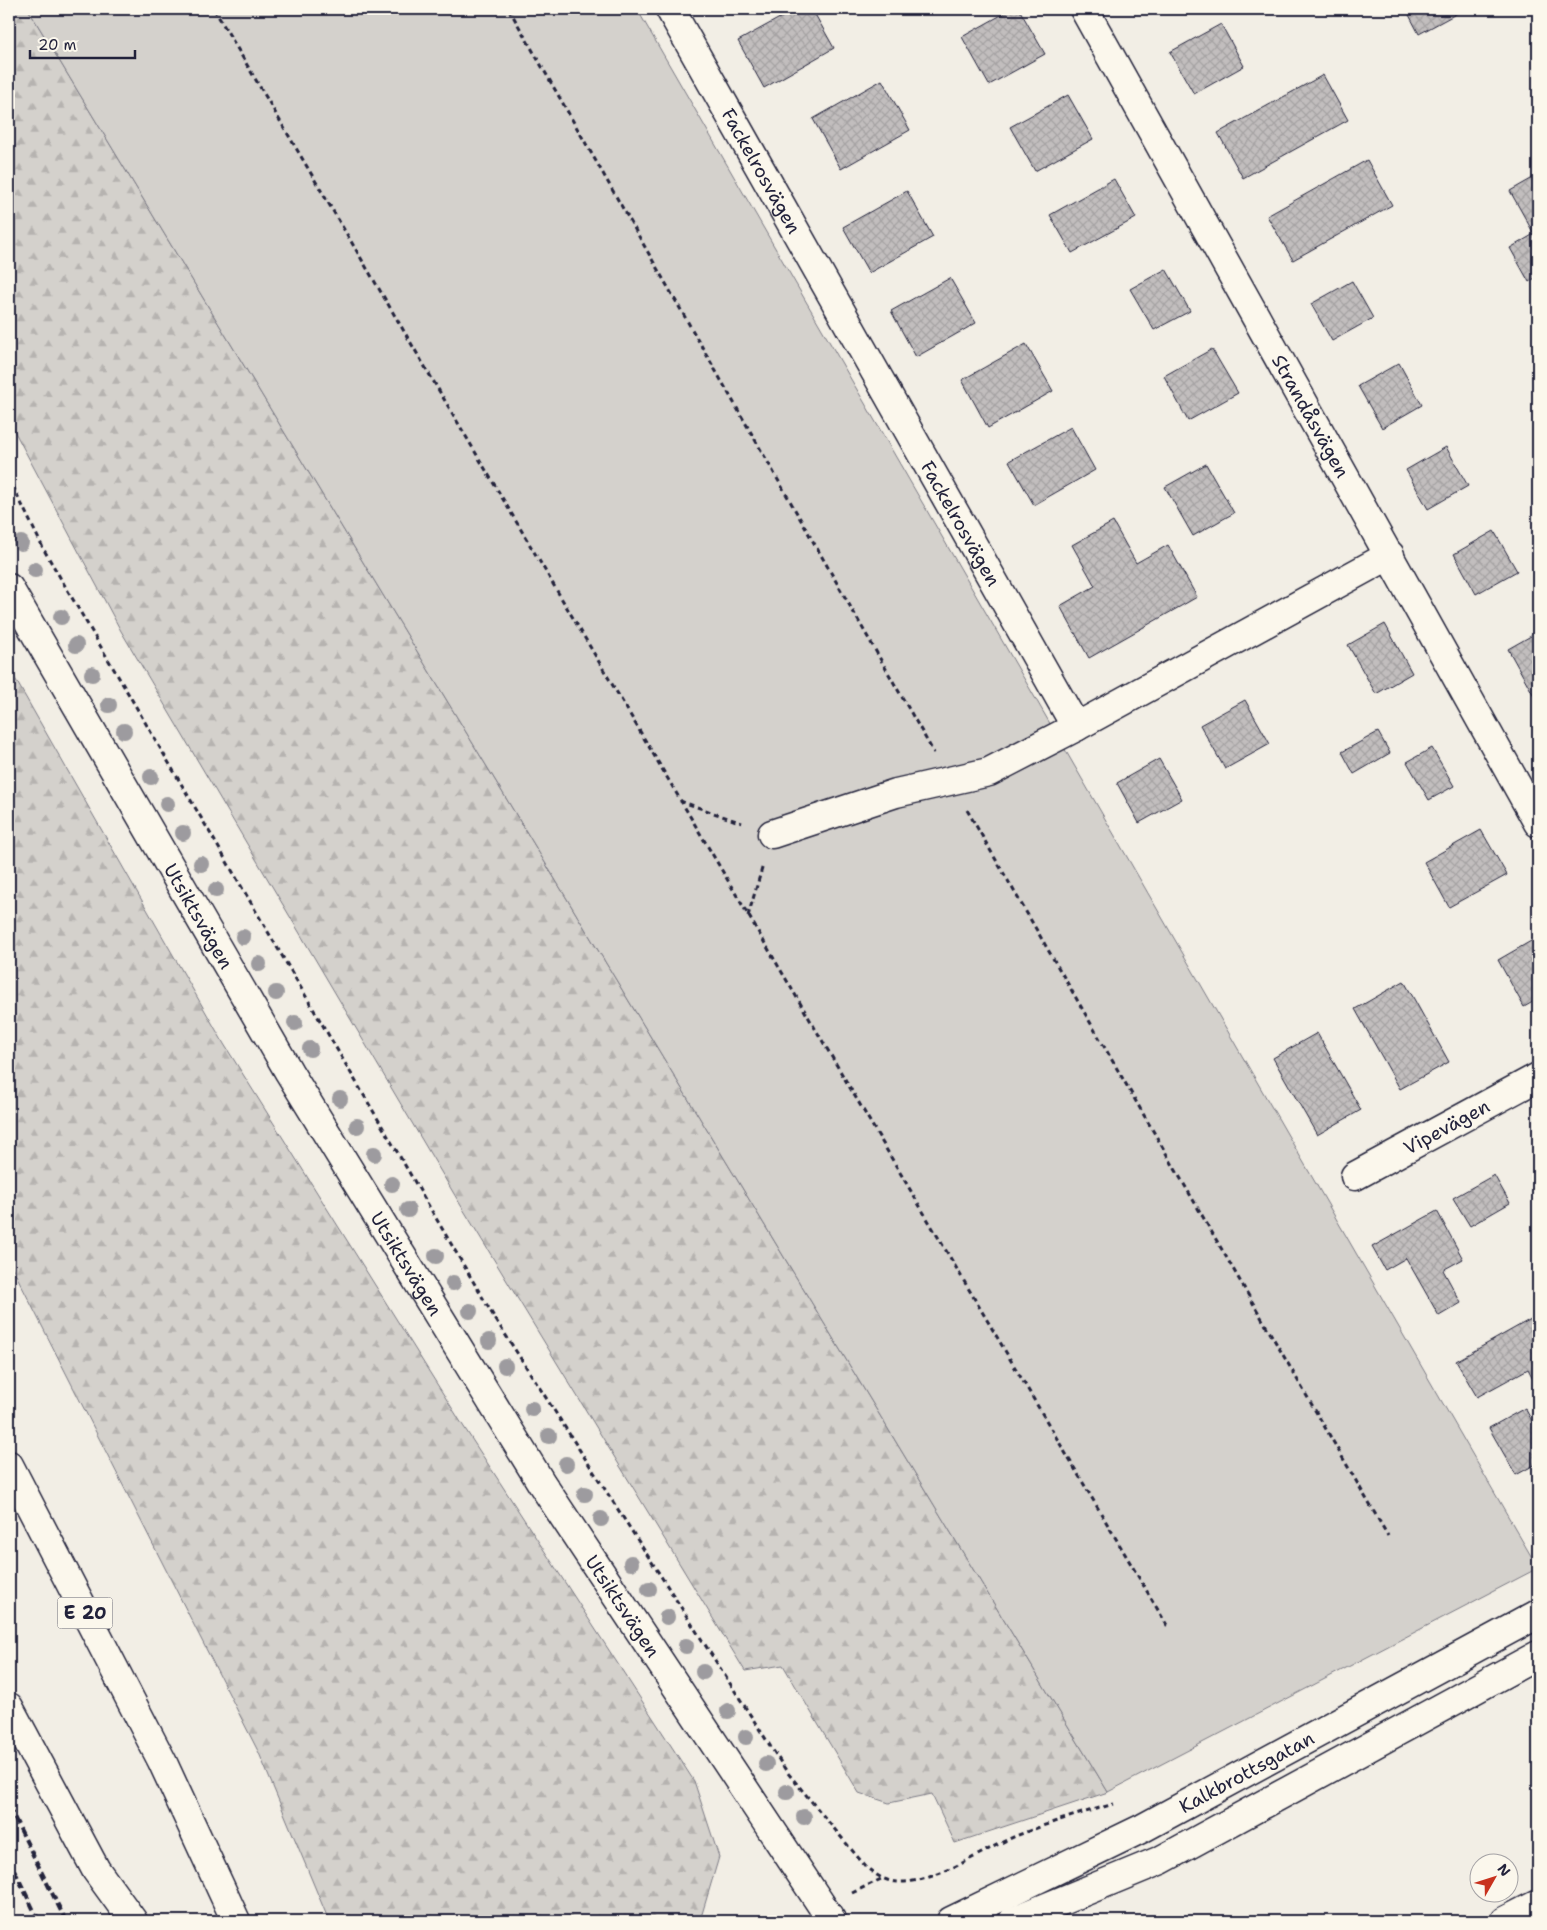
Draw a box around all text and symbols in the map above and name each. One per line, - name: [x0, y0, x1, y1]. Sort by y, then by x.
- scale bar: [30, 28, 135, 60]
- text: 20 m: [38, 35, 77, 55]
- street label: Fackelrosvägen: [716, 104, 807, 238]
- street label: Strandåsvägen: [1267, 350, 1355, 482]
- street label: Fackelrosvägen: [915, 456, 1006, 591]
- street label: Utsiktsvägen: [158, 859, 239, 973]
- street label: Vipevägen: [1399, 1093, 1494, 1160]
- street label: Utsiktsvägen: [365, 1207, 448, 1320]
- street label: Utsiktsvägen: [580, 1550, 666, 1662]
- road number: E 20: [58, 1598, 112, 1629]
- street label: Kalkbrottsgatan: [1174, 1725, 1318, 1819]
- north arrow: [1470, 1852, 1520, 1902]
- text: N: [1494, 1860, 1515, 1880]

